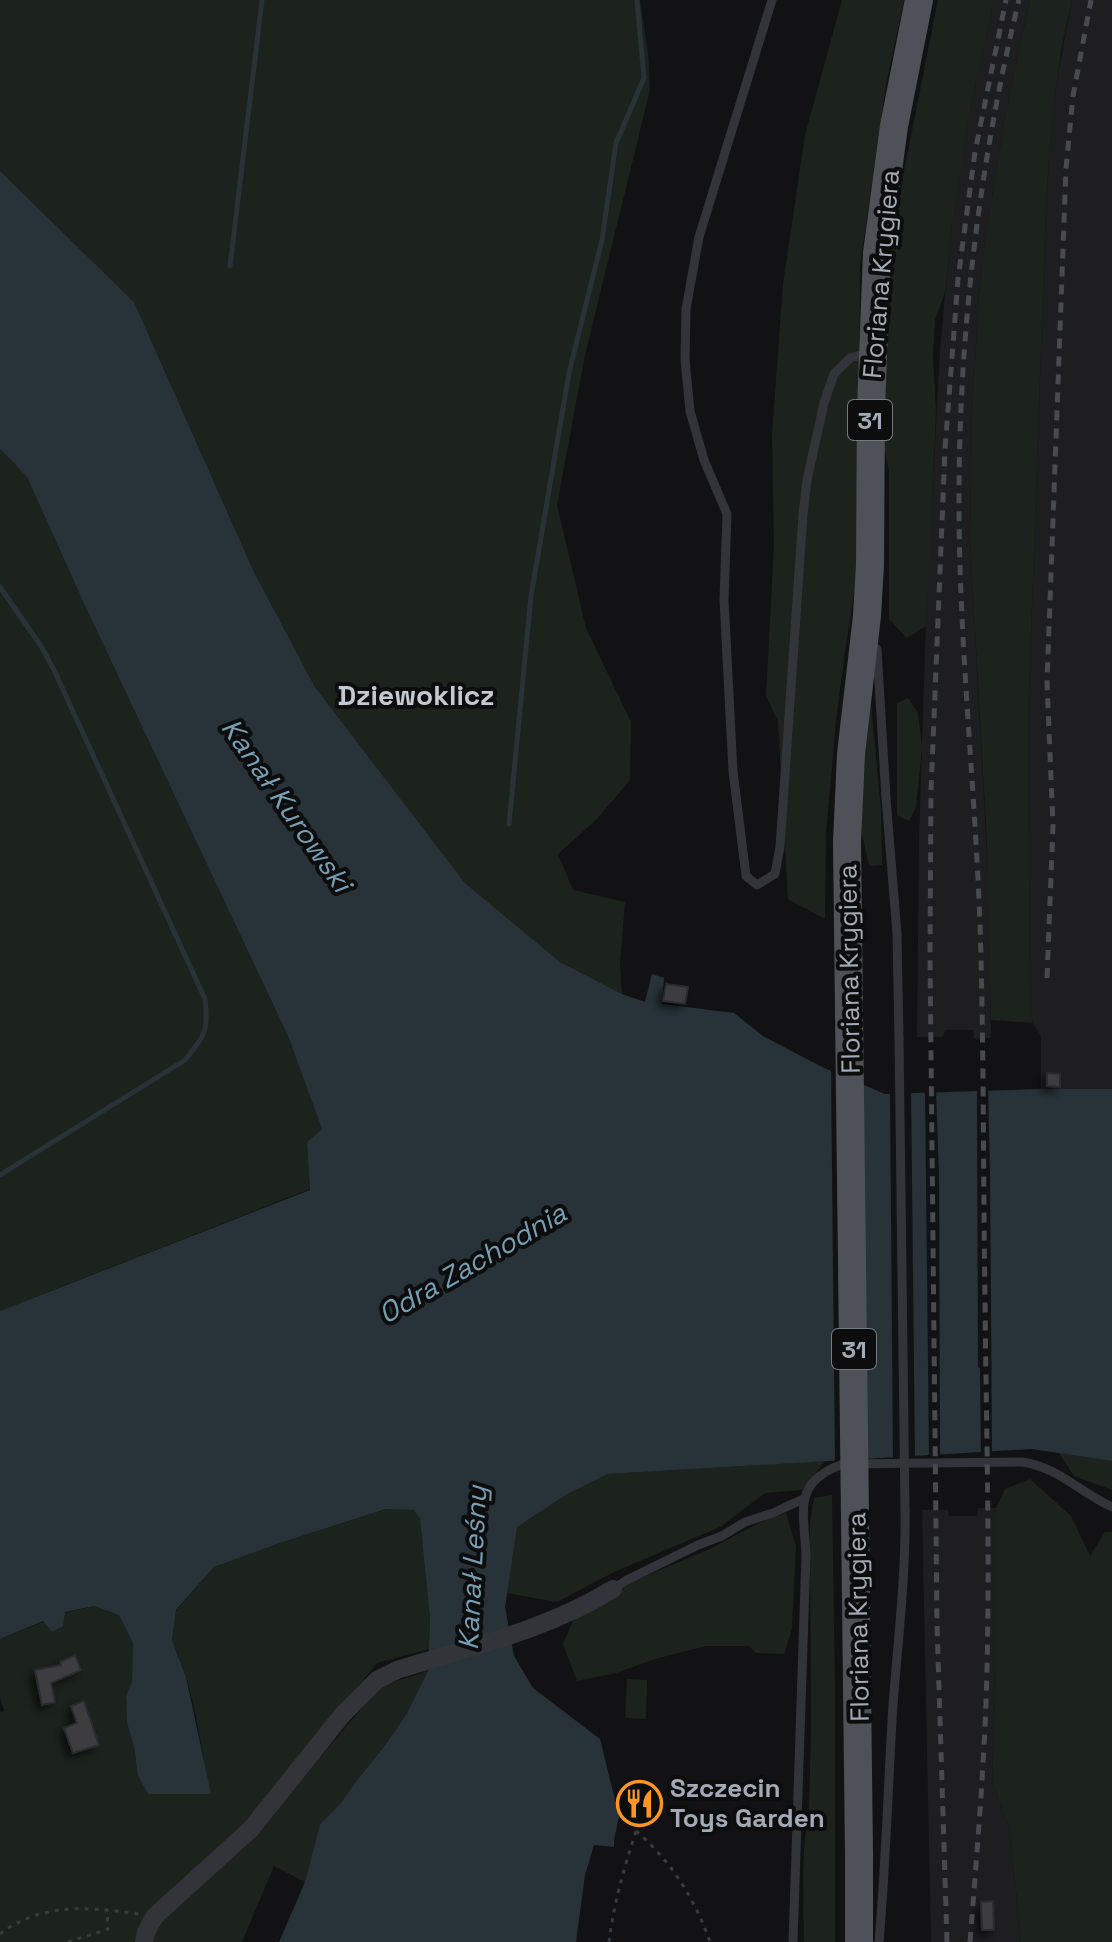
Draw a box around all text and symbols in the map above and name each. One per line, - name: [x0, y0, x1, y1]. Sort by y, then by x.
- street label: Floriana Krygiera: [855, 168, 907, 380]
- road number: 31: [848, 400, 892, 440]
- district label: Dziewoklicz: [337, 677, 495, 713]
- water label: Kanał Kurowski: [214, 711, 362, 901]
- street label: Floriana Krygiera: [830, 864, 868, 1074]
- water label: Odra Zachodnia: [371, 1194, 573, 1331]
- road number: 31: [832, 1329, 876, 1369]
- water label: Kanał Leśny: [450, 1483, 494, 1651]
- street label: Floriana Krygiera: [839, 1512, 877, 1722]
- place label: Szczecin Toys Garden: [670, 1771, 825, 1835]
- restaurant icon: Szczecin Toys Garden: [615, 1779, 663, 1827]

